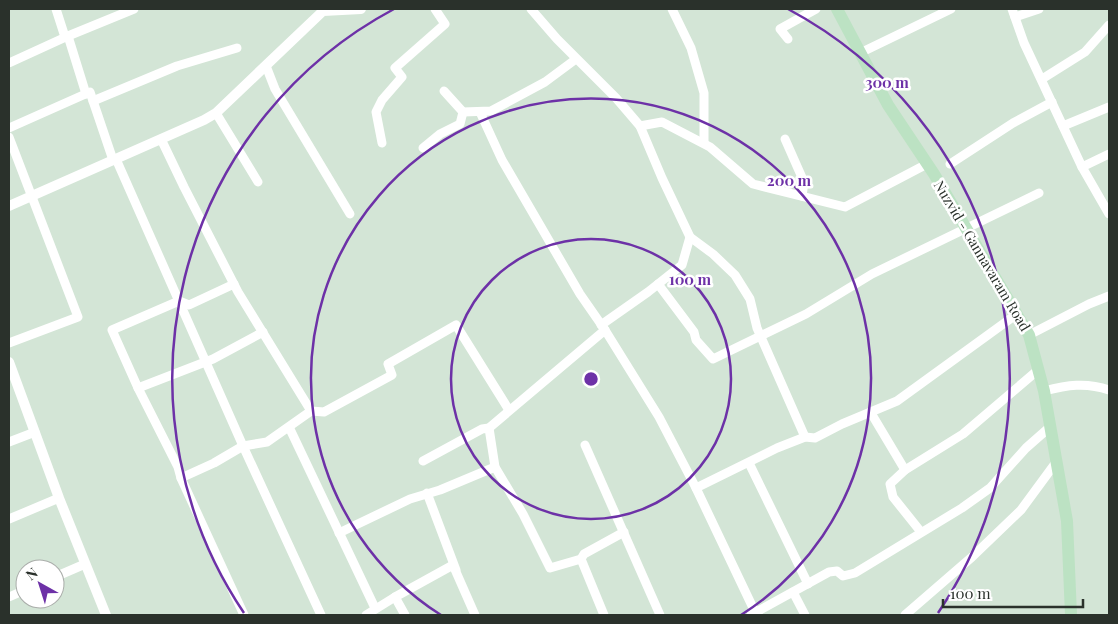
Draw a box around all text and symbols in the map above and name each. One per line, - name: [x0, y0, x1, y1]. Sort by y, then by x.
- text: 300 m: [865, 72, 909, 92]
- text: 200 m: [767, 170, 812, 190]
- street label: Nuzvid - Gannavaram Road: [930, 177, 1035, 335]
- text: 100 m: [669, 269, 712, 289]
- centre of rings: [582, 370, 600, 388]
- north arrow: [15, 559, 65, 609]
- text: N: [22, 563, 41, 584]
- scale bar: [943, 576, 1083, 608]
- text: 100 m: [950, 583, 991, 603]

